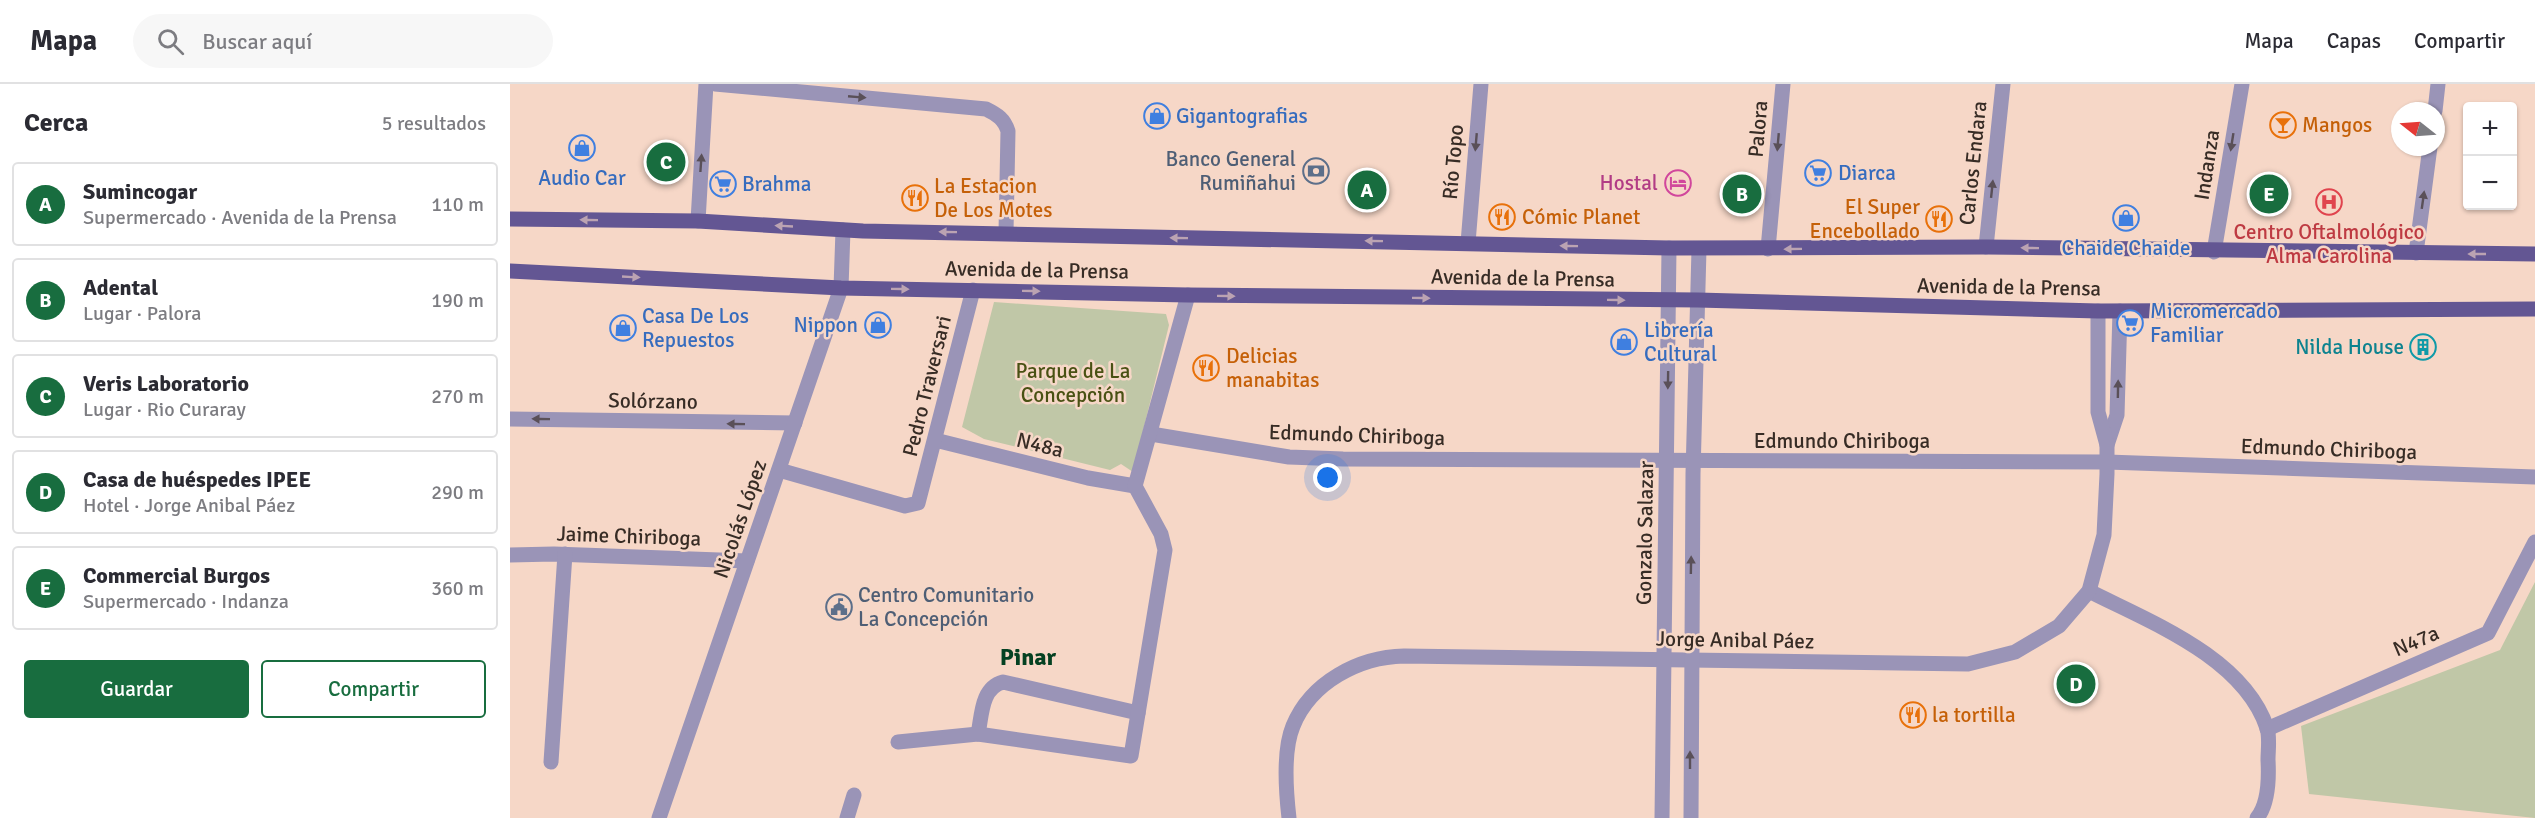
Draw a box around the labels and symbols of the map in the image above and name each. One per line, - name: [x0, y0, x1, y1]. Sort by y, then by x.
- one-way arrow: [847, 92, 866, 102]
- street label: Palora: [1743, 99, 1773, 159]
- street label: Carlos Endara: [1954, 100, 1992, 226]
- shop icon: Gigantografias: [1142, 101, 1172, 131]
- north arrow: [2391, 102, 2445, 156]
- place label: Gigantografias: [1176, 103, 1308, 129]
- bar icon: Mangos: [2268, 110, 2298, 140]
- place label: Mangos: [2302, 112, 2372, 138]
- street label: Río Topo: [1437, 123, 1469, 201]
- street label: Indanza: [2189, 128, 2225, 202]
- one-way arrow: [2227, 132, 2236, 151]
- shop icon: Audio Car: [567, 133, 597, 163]
- one-way arrow: [1471, 133, 1481, 152]
- one-way arrow: [1773, 133, 1783, 152]
- pin: C: [646, 140, 686, 184]
- place label: Banco General Rumiñahui: [1166, 146, 1296, 196]
- one-way arrow: [697, 153, 706, 172]
- bank icon: Banco General Rumiñahui: [1301, 156, 1331, 186]
- supermarket icon: Diarca: [1803, 158, 1833, 188]
- place label: Diarca: [1838, 160, 1896, 186]
- place label: Audio Car: [538, 165, 626, 191]
- pin: A: [1348, 168, 1386, 212]
- hotel icon: Hostal: [1663, 168, 1693, 198]
- supermarket icon: Brahma: [708, 169, 738, 199]
- place label: Hostal: [1600, 170, 1658, 196]
- place label: Brahma: [742, 171, 811, 197]
- pin: B: [1722, 172, 1762, 216]
- pin: E: [2250, 172, 2288, 216]
- place label: La Estacion De Los Motes: [934, 173, 1052, 223]
- one-way arrow: [1987, 179, 1997, 198]
- restaurant icon: La Estacion De Los Motes: [900, 183, 930, 213]
- hospital icon: Centro Oftalmológico Alma Carolina: [2314, 187, 2344, 217]
- one-way arrow: [2418, 191, 2427, 210]
- place label: El Super Encebollado: [1810, 194, 1920, 244]
- restaurant icon: Cómic Planet: [1487, 202, 1517, 232]
- shop icon: Chaide Chaide: [2111, 203, 2141, 233]
- place label: Cómic Planet: [1522, 204, 1640, 230]
- restaurant icon: El Super Encebollado: [1924, 204, 1954, 234]
- one-way arrow: [580, 215, 599, 225]
- place label: Centro Oftalmológico Alma Carolina: [2233, 219, 2425, 269]
- one-way arrow: [775, 222, 794, 231]
- one-way arrow: [938, 227, 957, 237]
- one-way arrow: [1169, 233, 1188, 243]
- place label: Chaide Chaide: [2062, 235, 2190, 261]
- one-way arrow: [1364, 237, 1383, 246]
- one-way arrow: [1559, 241, 1578, 250]
- one-way arrow: [2020, 243, 2039, 253]
- one-way arrow: [1783, 244, 1802, 254]
- one-way arrow: [2467, 249, 2486, 259]
- street label: Avenida de la Prensa: [945, 255, 1129, 285]
- street label: Avenida de la Prensa: [1431, 263, 1615, 293]
- street label: Avenida de la Prensa: [1917, 272, 2101, 302]
- one-way arrow: [622, 273, 641, 282]
- one-way arrow: [890, 284, 909, 294]
- one-way arrow: [1022, 286, 1041, 296]
- one-way arrow: [1216, 291, 1235, 301]
- one-way arrow: [1411, 293, 1430, 302]
- one-way arrow: [1606, 295, 1625, 304]
- place label: Micromercado Familiar: [2150, 298, 2278, 348]
- place label: Casa De Los Repuestos: [642, 303, 749, 353]
- supermarket icon: Micromercado Familiar: [2115, 308, 2145, 338]
- shop icon: Nippon: [863, 310, 893, 340]
- place label: Nippon: [793, 312, 858, 338]
- shop icon: Casa De Los Repuestos: [608, 313, 638, 343]
- street label: Pedro Traversari: [897, 313, 957, 459]
- place label: Librería Cultural: [1644, 317, 1717, 367]
- shop icon: Librería Cultural: [1609, 327, 1639, 357]
- building icon: Nilda House: [2408, 332, 2438, 362]
- place label: Nilda House: [2295, 334, 2404, 360]
- place label: Delicias manabitas: [1226, 343, 1319, 393]
- restaurant icon: Delicias manabitas: [1191, 353, 1221, 383]
- park label: Parque de La Concepción: [1016, 358, 1130, 408]
- one-way arrow: [1663, 370, 1673, 389]
- one-way arrow: [2113, 379, 2123, 398]
- street label: Solórzano: [608, 387, 698, 415]
- one-way arrow: [532, 415, 551, 424]
- one-way arrow: [727, 419, 746, 428]
- street label: Edmundo Chiriboga: [1268, 419, 1446, 451]
- street label: N48a: [1014, 427, 1066, 463]
- street label: Edmundo Chiriboga: [1754, 428, 1930, 454]
- street label: Edmundo Chiriboga: [2240, 433, 2418, 465]
- street label: Nicolás López: [708, 456, 772, 582]
- street label: Gonzalo Salazar: [1631, 460, 1659, 605]
- your location: [1313, 463, 1342, 492]
- street label: Jaime Chiriboga: [556, 520, 702, 552]
- one-way arrow: [1686, 555, 1696, 574]
- place label: Centro Comunitario La Concepción: [858, 582, 1034, 632]
- public building icon: Centro Comunitario La Concepción: [824, 592, 854, 622]
- street label: N47a: [2389, 620, 2443, 662]
- street label: Jorge Anibal Páez: [1656, 626, 1814, 654]
- district label: Pinar: [1000, 642, 1057, 672]
- pin: D: [2056, 662, 2096, 706]
- restaurant icon: la tortilla: [1898, 700, 1928, 730]
- place label: la tortilla: [1932, 702, 2016, 728]
- one-way arrow: [1685, 750, 1695, 769]

